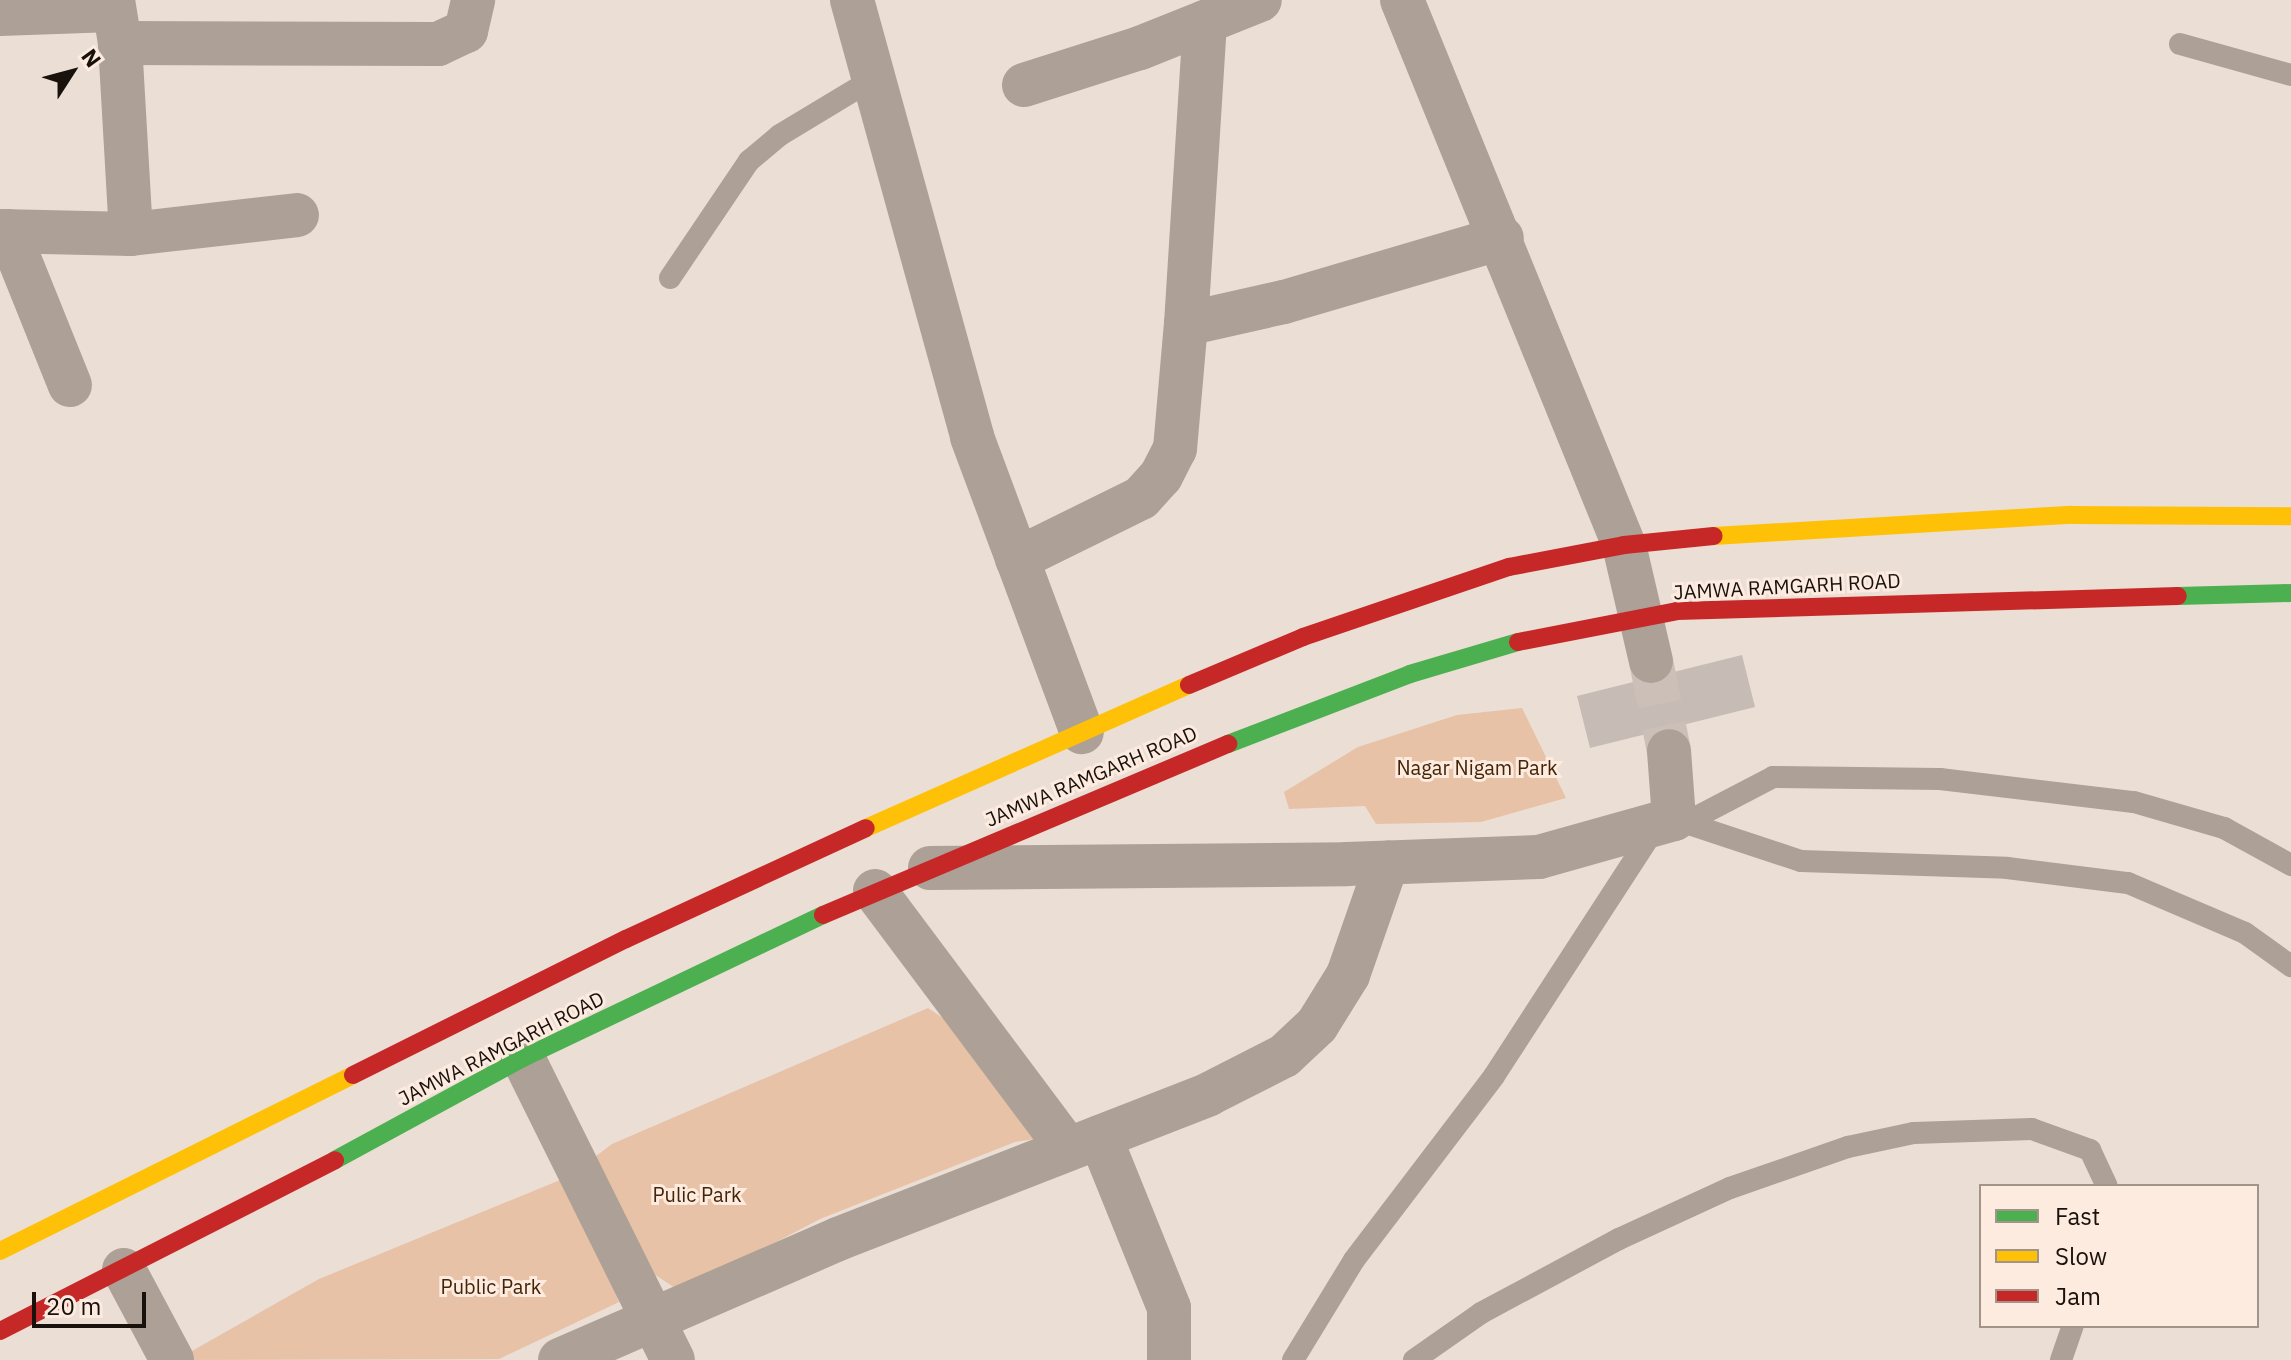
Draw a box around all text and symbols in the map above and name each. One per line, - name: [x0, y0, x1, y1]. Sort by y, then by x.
- north arrow: [32, 32, 112, 112]
- text: N: [75, 43, 108, 73]
- street label: JAMWA RAMGARH ROAD: [1673, 568, 1901, 604]
- street label: JAMWA RAMGARH ROAD: [982, 721, 1200, 831]
- park label: Nagar Nigam Park: [1396, 755, 1558, 779]
- street label: JAMWA RAMGARH ROAD: [394, 986, 608, 1110]
- park label: Pulic Park: [652, 1182, 742, 1206]
- legend: [1979, 1184, 2259, 1328]
- text: Fast: [2055, 1200, 2100, 1232]
- text: Slow: [2055, 1240, 2107, 1272]
- park label: Public Park: [441, 1274, 541, 1298]
- scale bar: [36, 1276, 150, 1326]
- text: Jam: [2055, 1280, 2101, 1312]
- text: 20 m: [46, 1290, 101, 1322]

